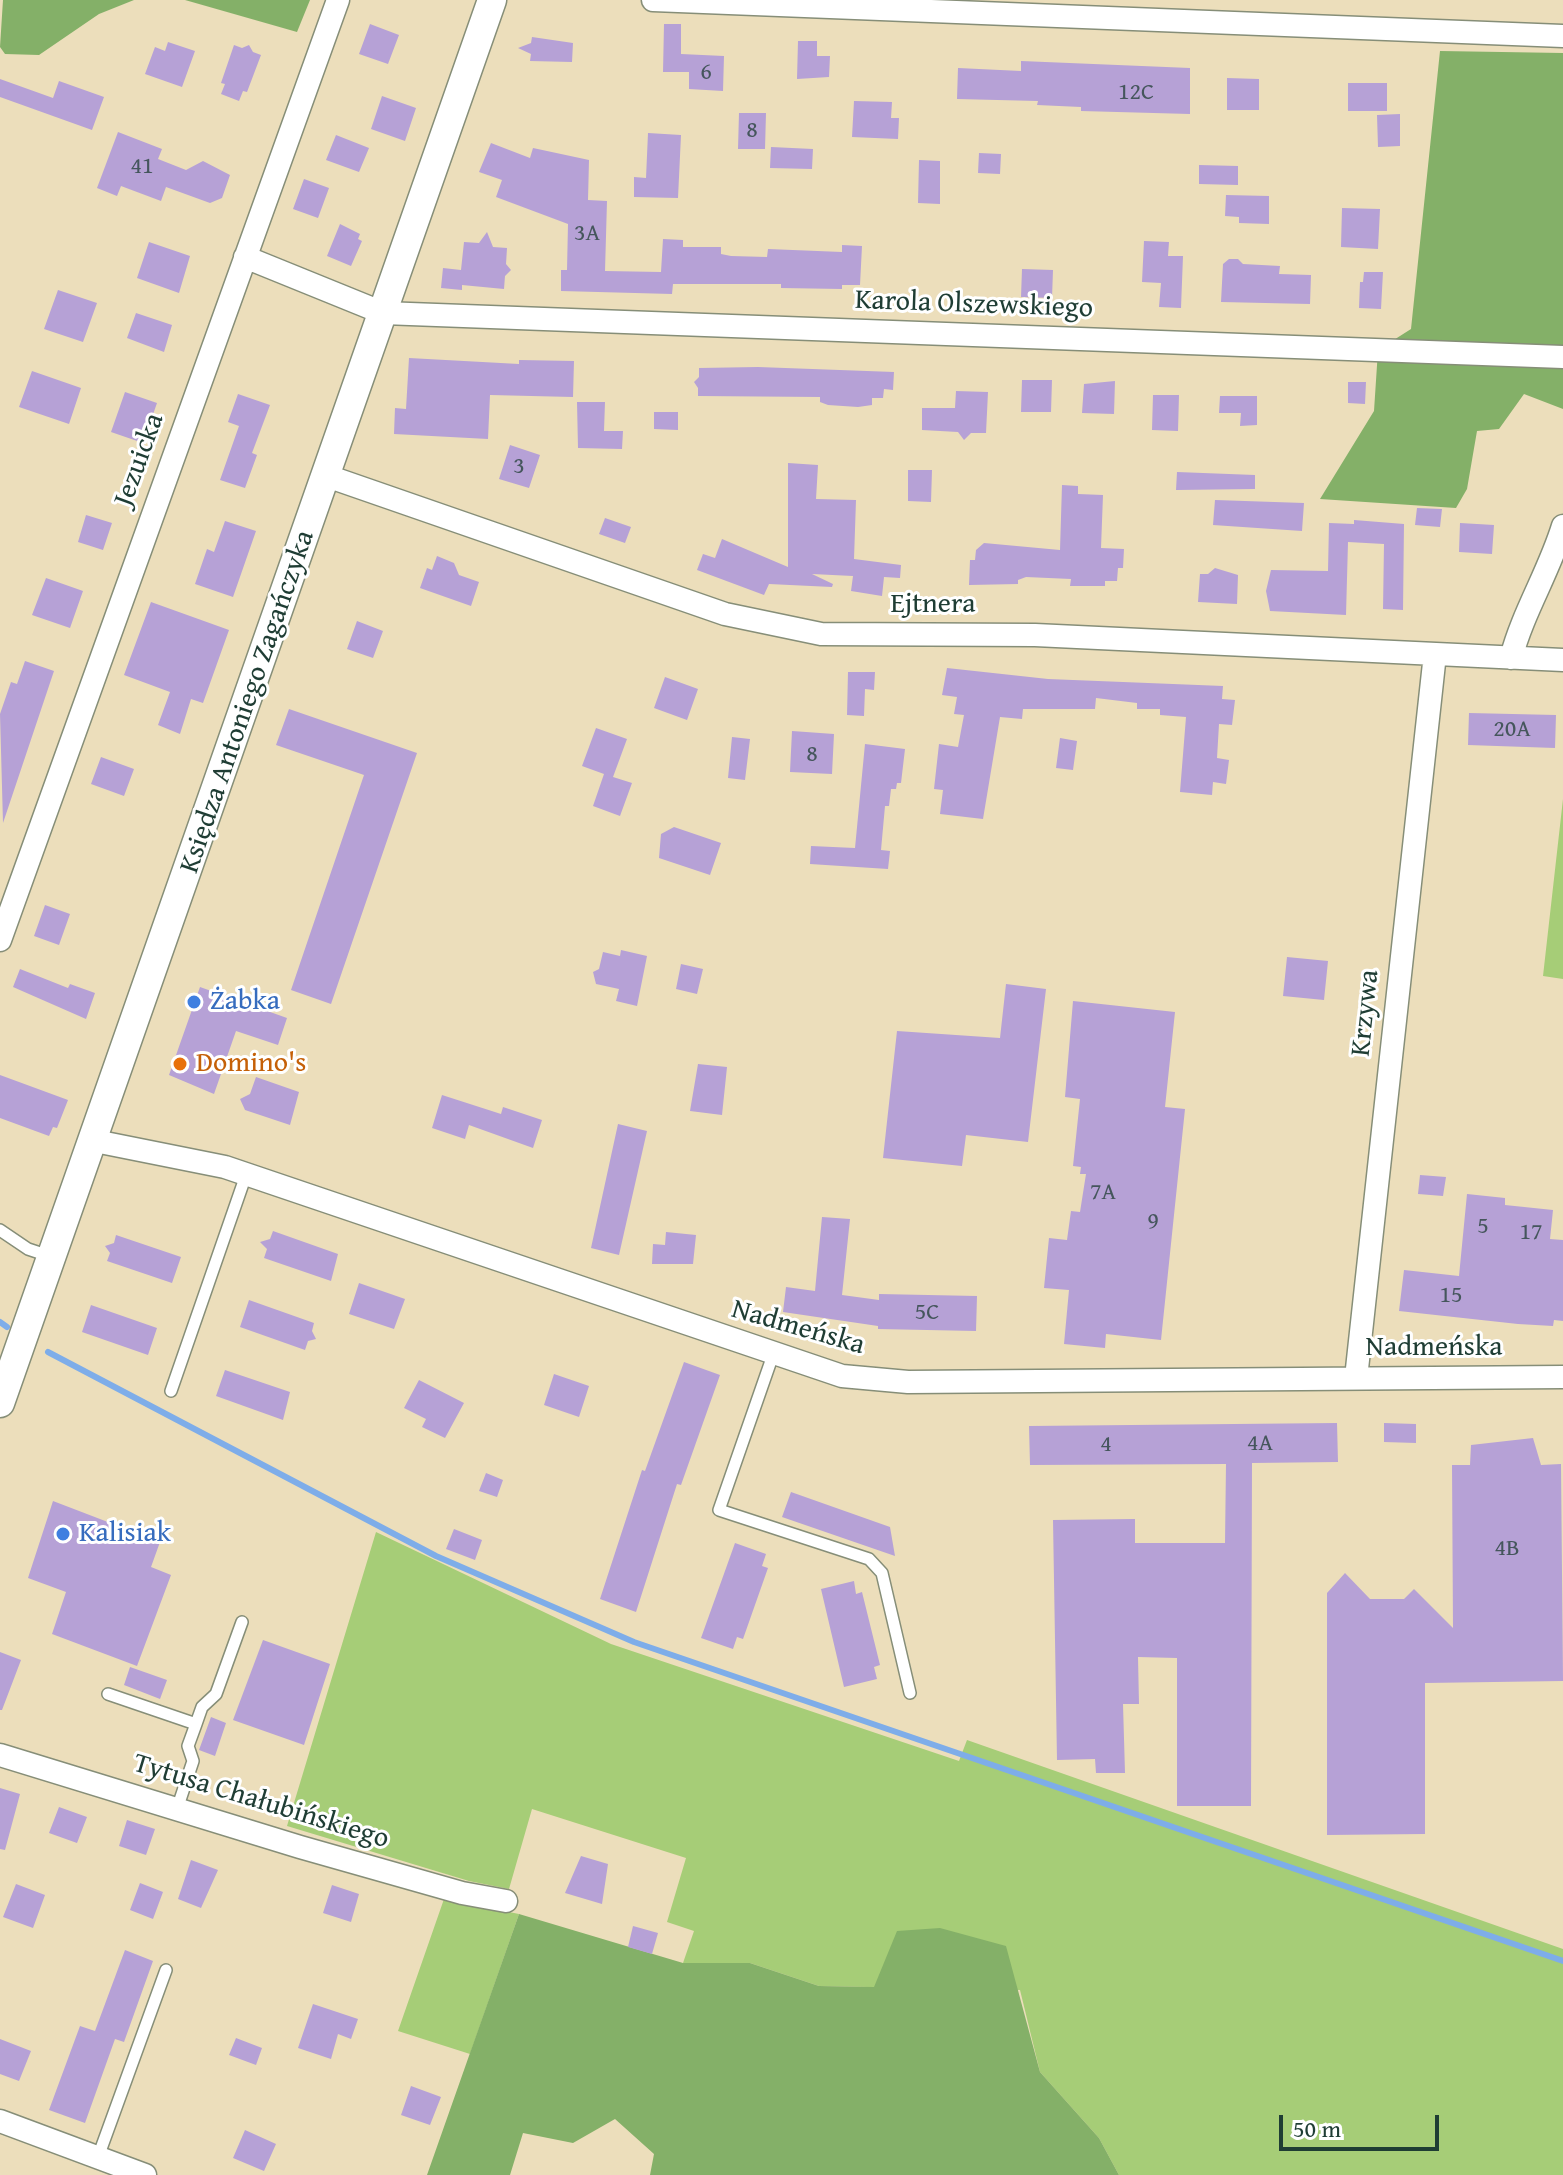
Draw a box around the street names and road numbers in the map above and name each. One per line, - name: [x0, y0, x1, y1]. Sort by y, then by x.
- street label: Karola Olszewskiego: [854, 284, 1094, 326]
- street label: Jezuicka: [108, 409, 172, 511]
- street label: Księdza Antoniego Zagańczyka: [173, 526, 323, 878]
- street label: Ejtnera: [891, 588, 975, 622]
- street label: Krzywa: [1345, 968, 1387, 1058]
- street label: Nadmeńska: [728, 1293, 868, 1363]
- street label: Nadmeńska: [1366, 1331, 1502, 1365]
- street label: Tytusa Chałubińskiego: [129, 1747, 393, 1857]

